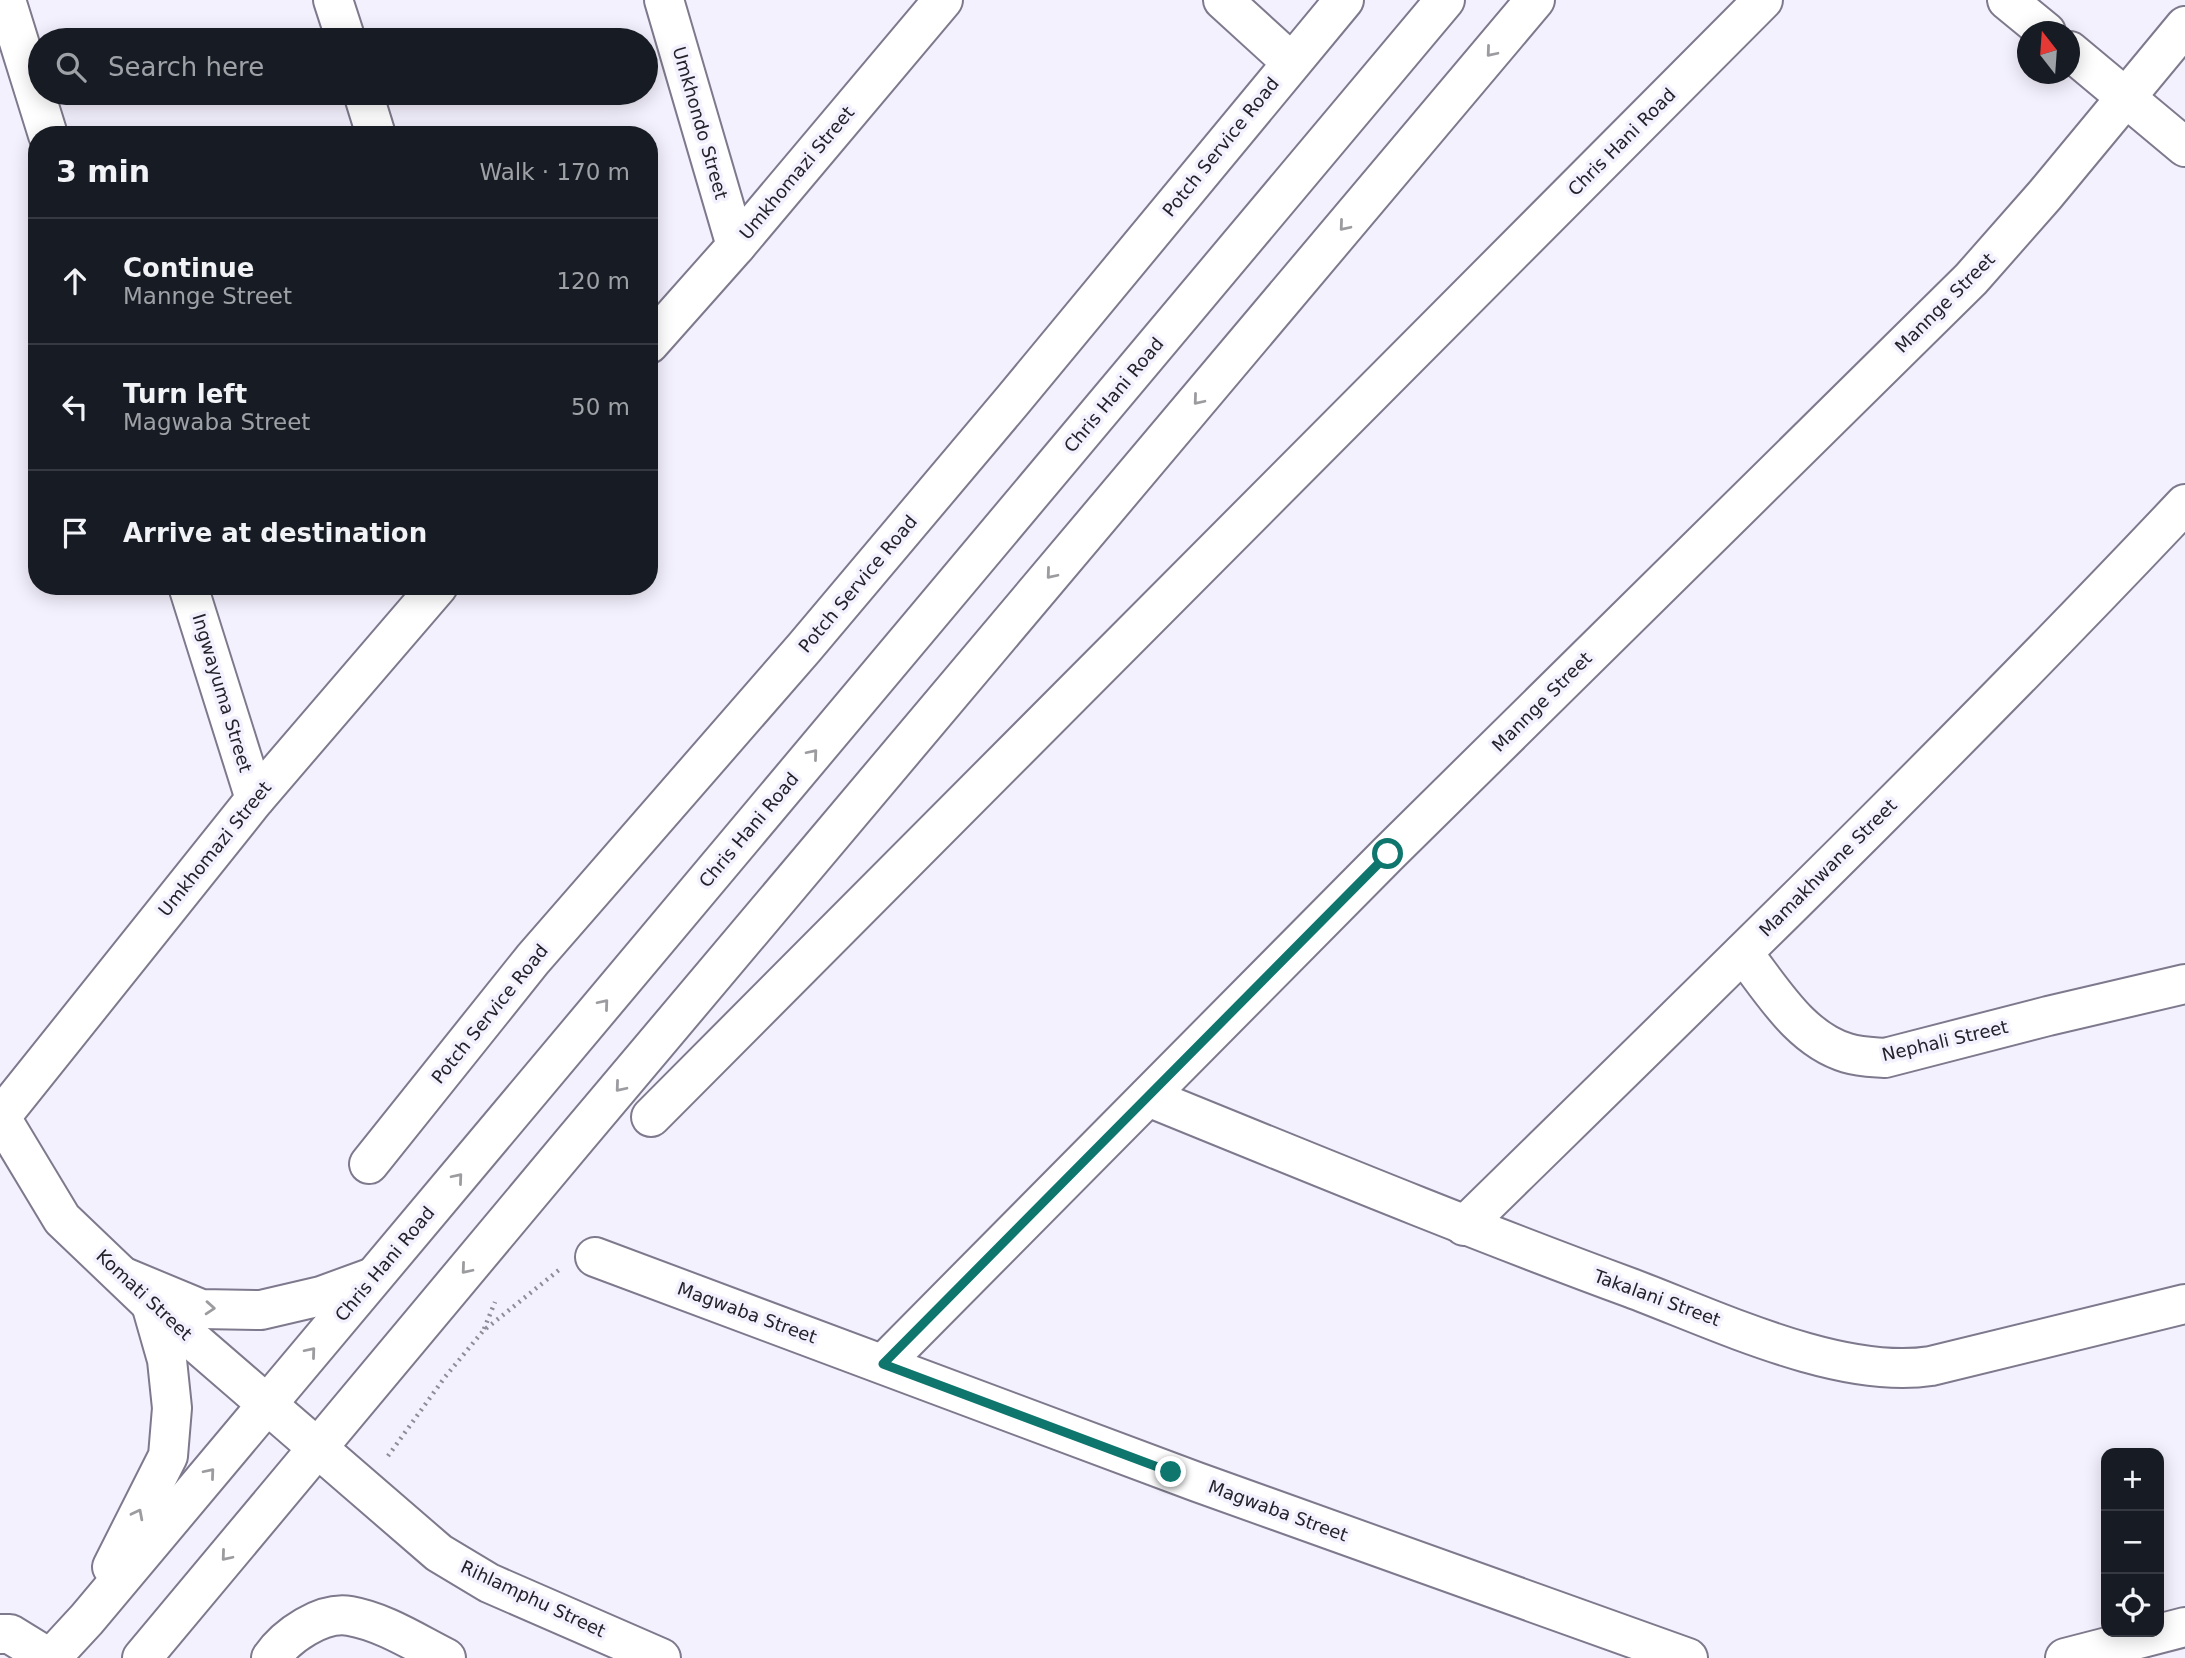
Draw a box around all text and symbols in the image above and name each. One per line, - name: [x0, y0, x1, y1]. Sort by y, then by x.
- north arrow: [2017, 21, 2080, 84]
- search box: [28, 28, 658, 105]
- street label: Umkhondo Street: [669, 44, 732, 202]
- one-way arrow: [1487, 44, 1499, 57]
- icon: search: [52, 48, 90, 86]
- text: Search here: [108, 52, 264, 82]
- street label: Potch Service Road: [1158, 73, 1283, 220]
- street label: Chris Hani Road: [1564, 84, 1680, 200]
- street label: Umkhomazi Street: [735, 102, 858, 243]
- text: 3 min: [56, 154, 150, 189]
- text: Walk · 170 m: [479, 159, 630, 185]
- one-way arrow: [1340, 218, 1352, 231]
- street label: Mannge Street: [1890, 248, 1999, 357]
- text: Continue: [123, 253, 254, 283]
- icon: ahead: [56, 262, 94, 300]
- text: 120 m: [556, 268, 630, 294]
- text: Mannge Street: [123, 283, 292, 309]
- street label: Chris Hani Road: [1060, 333, 1168, 456]
- text: Turn left: [123, 379, 247, 409]
- icon: left: [56, 388, 94, 426]
- one-way arrow: [1194, 392, 1206, 405]
- text: 50 m: [571, 394, 630, 420]
- text: Magwaba Street: [123, 409, 310, 435]
- street label: Potch Service Road: [794, 511, 921, 657]
- icon: arrive: [56, 514, 94, 552]
- text: Arrive at destination: [123, 518, 427, 548]
- one-way arrow: [1047, 566, 1059, 579]
- street label: Ingwayuma Street: [188, 611, 257, 775]
- street label: Mannge Street: [1487, 647, 1596, 756]
- one-way arrow: [805, 750, 817, 763]
- street label: Chris Hani Road: [695, 768, 803, 891]
- street label: Umkhomazi Street: [154, 777, 275, 920]
- street label: Mamakhwane Street: [1755, 795, 1901, 941]
- route start: [1372, 838, 1403, 869]
- street label: Potch Service Road: [427, 940, 552, 1087]
- one-way arrow: [596, 999, 608, 1012]
- street label: Nephali Street: [1880, 1016, 2010, 1065]
- one-way arrow: [615, 1079, 628, 1091]
- one-way arrow: [449, 1174, 462, 1186]
- street label: Chris Hani Road: [331, 1202, 439, 1325]
- street label: Komati Street: [92, 1245, 196, 1344]
- one-way arrow: [462, 1261, 474, 1274]
- street label: Takalani Street: [1590, 1265, 1723, 1330]
- street label: Magwaba Street: [675, 1278, 820, 1347]
- one-way arrow: [205, 1300, 216, 1315]
- one-way arrow: [303, 1348, 315, 1361]
- map controls: [2101, 1448, 2164, 1637]
- button: +: [2101, 1448, 2164, 1511]
- route end: [1155, 1456, 1186, 1487]
- one-way arrow: [201, 1468, 214, 1481]
- street label: Magwaba Street: [1206, 1476, 1351, 1545]
- one-way arrow: [130, 1509, 144, 1521]
- button: −: [2101, 1511, 2164, 1574]
- one-way arrow: [222, 1549, 235, 1561]
- street label: Rihlamphu Street: [458, 1556, 609, 1641]
- button: locate: [2101, 1574, 2164, 1637]

